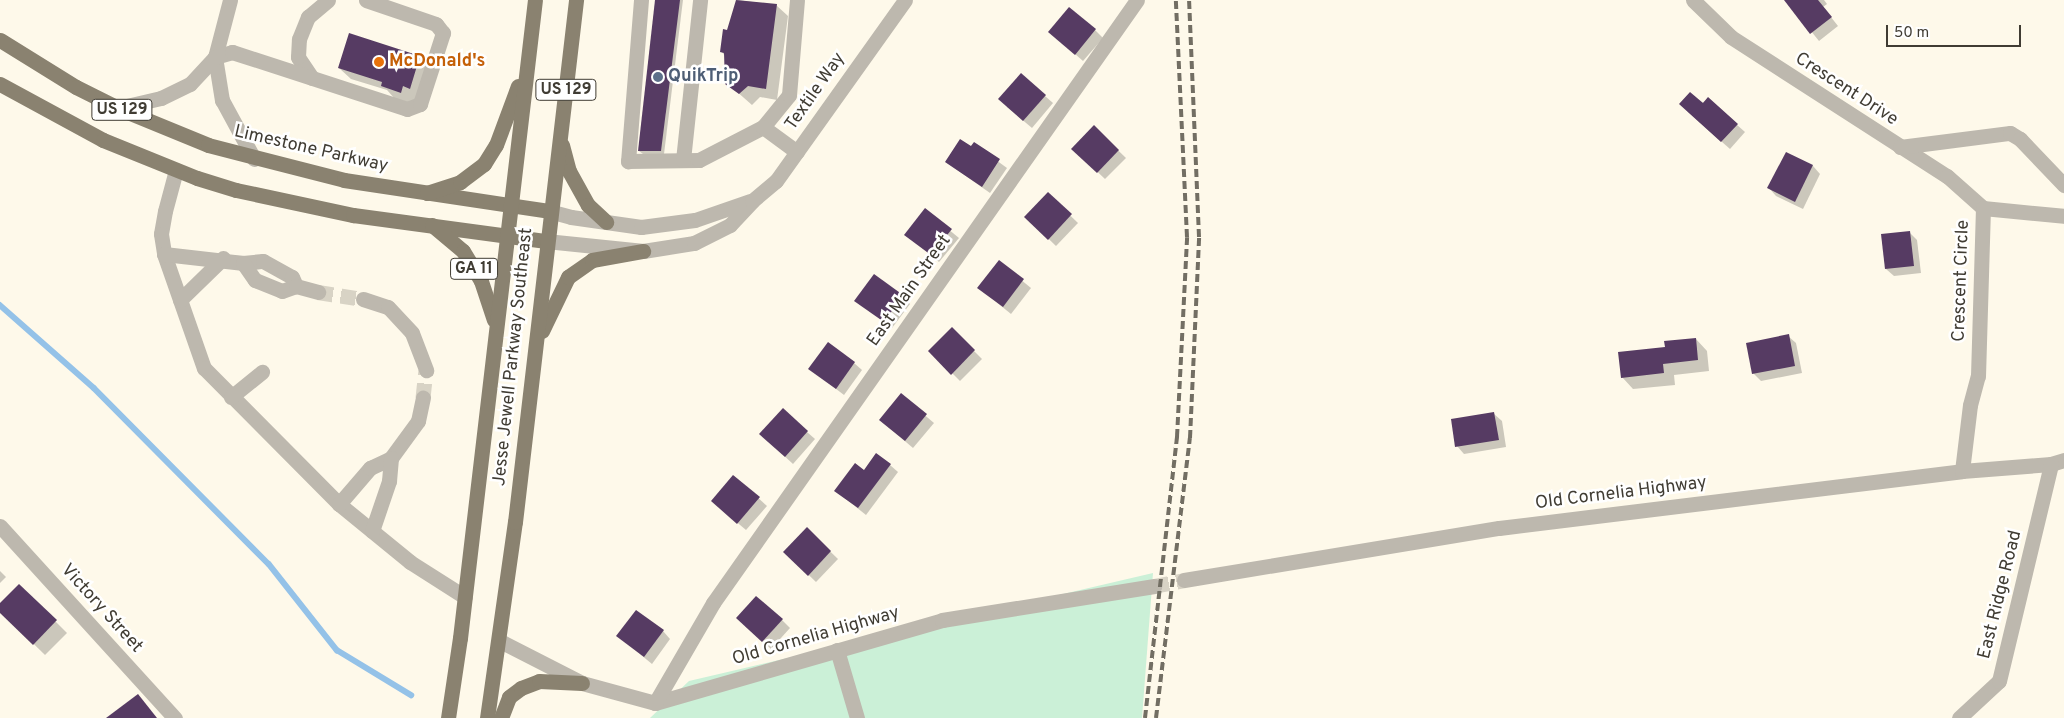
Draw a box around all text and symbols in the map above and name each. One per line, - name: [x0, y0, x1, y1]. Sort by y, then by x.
- scale bar: [1889, 15, 2024, 47]
- text: 50 m: [1894, 24, 1929, 43]
- street label: Textile Way: [781, 49, 851, 135]
- street label: Crescent Drive: [1790, 49, 1902, 131]
- place label: McDonald's: [389, 51, 485, 73]
- marker: McDonald's: [373, 56, 385, 68]
- place label: QuikTrip: [668, 66, 738, 88]
- marker: QuikTrip: [652, 71, 664, 83]
- road number: US 129: [535, 76, 597, 104]
- road number: US 129: [91, 96, 153, 124]
- street label: Limestone Parkway: [232, 122, 390, 178]
- street label: Crescent Circle: [1949, 220, 1975, 342]
- street label: Jesse Jewell Parkway Southeast: [490, 227, 538, 487]
- street label: East Main Street: [863, 231, 957, 351]
- road number: GA 11: [449, 255, 499, 282]
- street label: Old Cornelia Highway: [1534, 473, 1708, 515]
- street label: East Ridge Road: [1975, 528, 2027, 662]
- street label: Victory Street: [55, 560, 147, 658]
- street label: Old Cornelia Highway: [730, 603, 902, 671]

